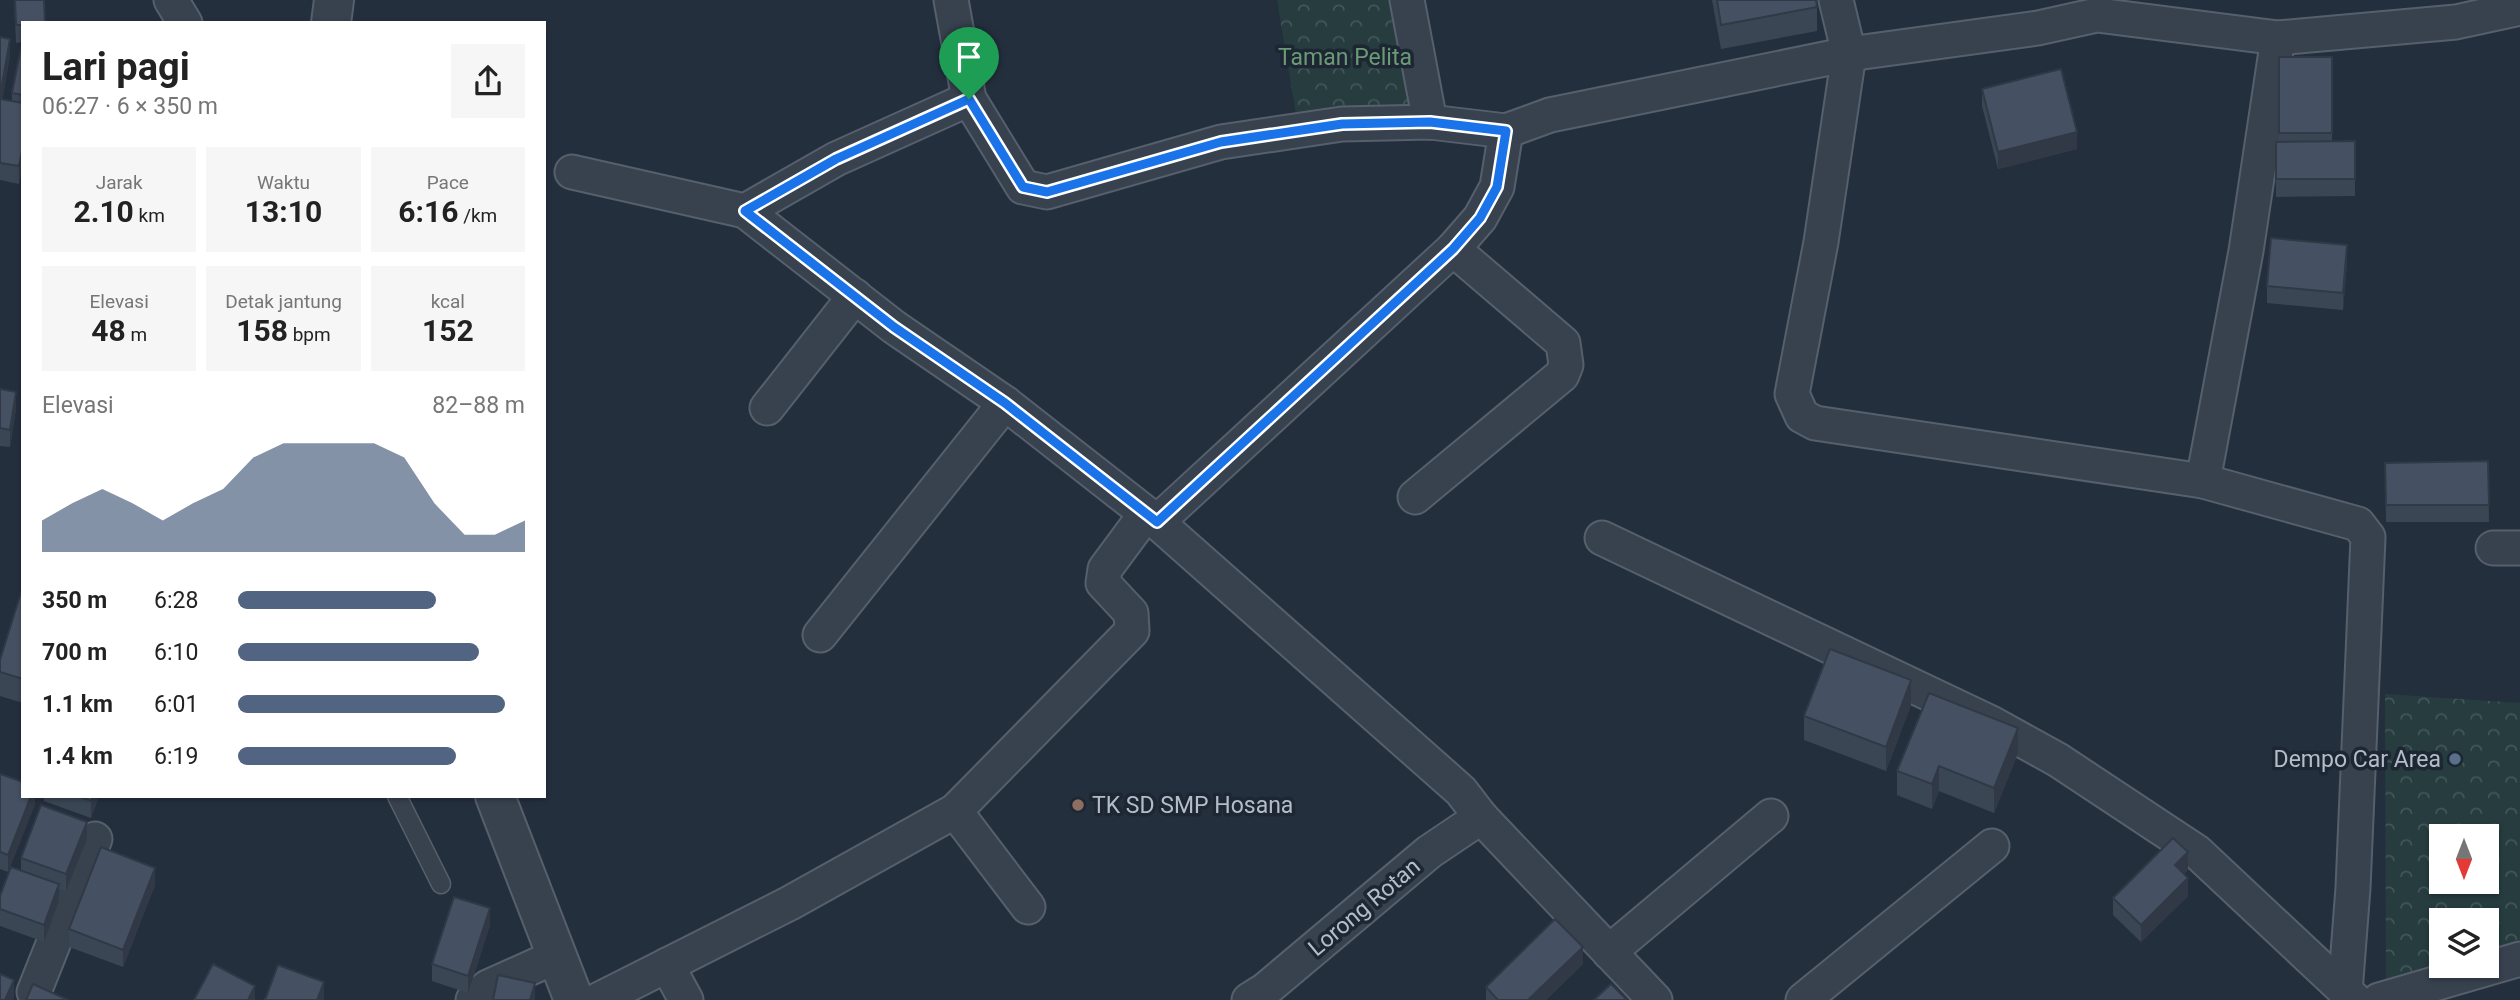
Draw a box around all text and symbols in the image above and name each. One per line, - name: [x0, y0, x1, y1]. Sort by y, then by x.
- pin: [939, 27, 999, 99]
- icon: arrive: [950, 38, 988, 76]
- button: share: [451, 44, 525, 118]
- park label: Taman Pelita: [1278, 44, 1412, 71]
- text: Lari pagi: [42, 45, 190, 89]
- text: 06:27 · 6 × 350 m: [42, 93, 218, 120]
- text: Jarak: [96, 171, 143, 194]
- text: Waktu: [257, 171, 310, 194]
- text: Pace: [427, 171, 469, 194]
- text: 2.10: [73, 194, 134, 229]
- text: 13:10: [245, 194, 322, 229]
- text: 6:16: [398, 194, 458, 229]
- text: km: [134, 204, 165, 227]
- text: /km: [458, 204, 497, 227]
- text: Elevasi: [90, 290, 149, 313]
- text: Detak jantung: [225, 290, 342, 313]
- text: kcal: [431, 290, 465, 313]
- text: 48: [91, 313, 126, 348]
- text: 158: [236, 313, 288, 348]
- text: 152: [422, 313, 474, 348]
- text: m: [126, 323, 147, 346]
- text: bpm: [288, 323, 331, 346]
- text: Elevasi: [42, 392, 114, 419]
- text: 82–88 m: [432, 392, 525, 419]
- text: 350 m: [42, 587, 107, 614]
- text: 6:28: [154, 587, 198, 614]
- text: 700 m: [42, 639, 107, 666]
- text: 6:10: [154, 639, 198, 666]
- text: 1.1 km: [42, 691, 113, 718]
- text: 6:01: [154, 691, 198, 718]
- text: 1.4 km: [42, 743, 113, 770]
- text: 6:19: [154, 743, 198, 770]
- place label: Dempo Car Area: [2274, 746, 2441, 773]
- marker: Dempo Car Area: [2447, 751, 2463, 767]
- place label: TK SD SMP Hosana: [1092, 792, 1293, 819]
- marker: TK SD SMP Hosana: [1070, 797, 1086, 813]
- north arrow: [2429, 824, 2499, 894]
- map controls: [2429, 824, 2499, 978]
- street label: Lorong Rotan: [1303, 853, 1426, 962]
- button: layers: [2429, 908, 2499, 978]

